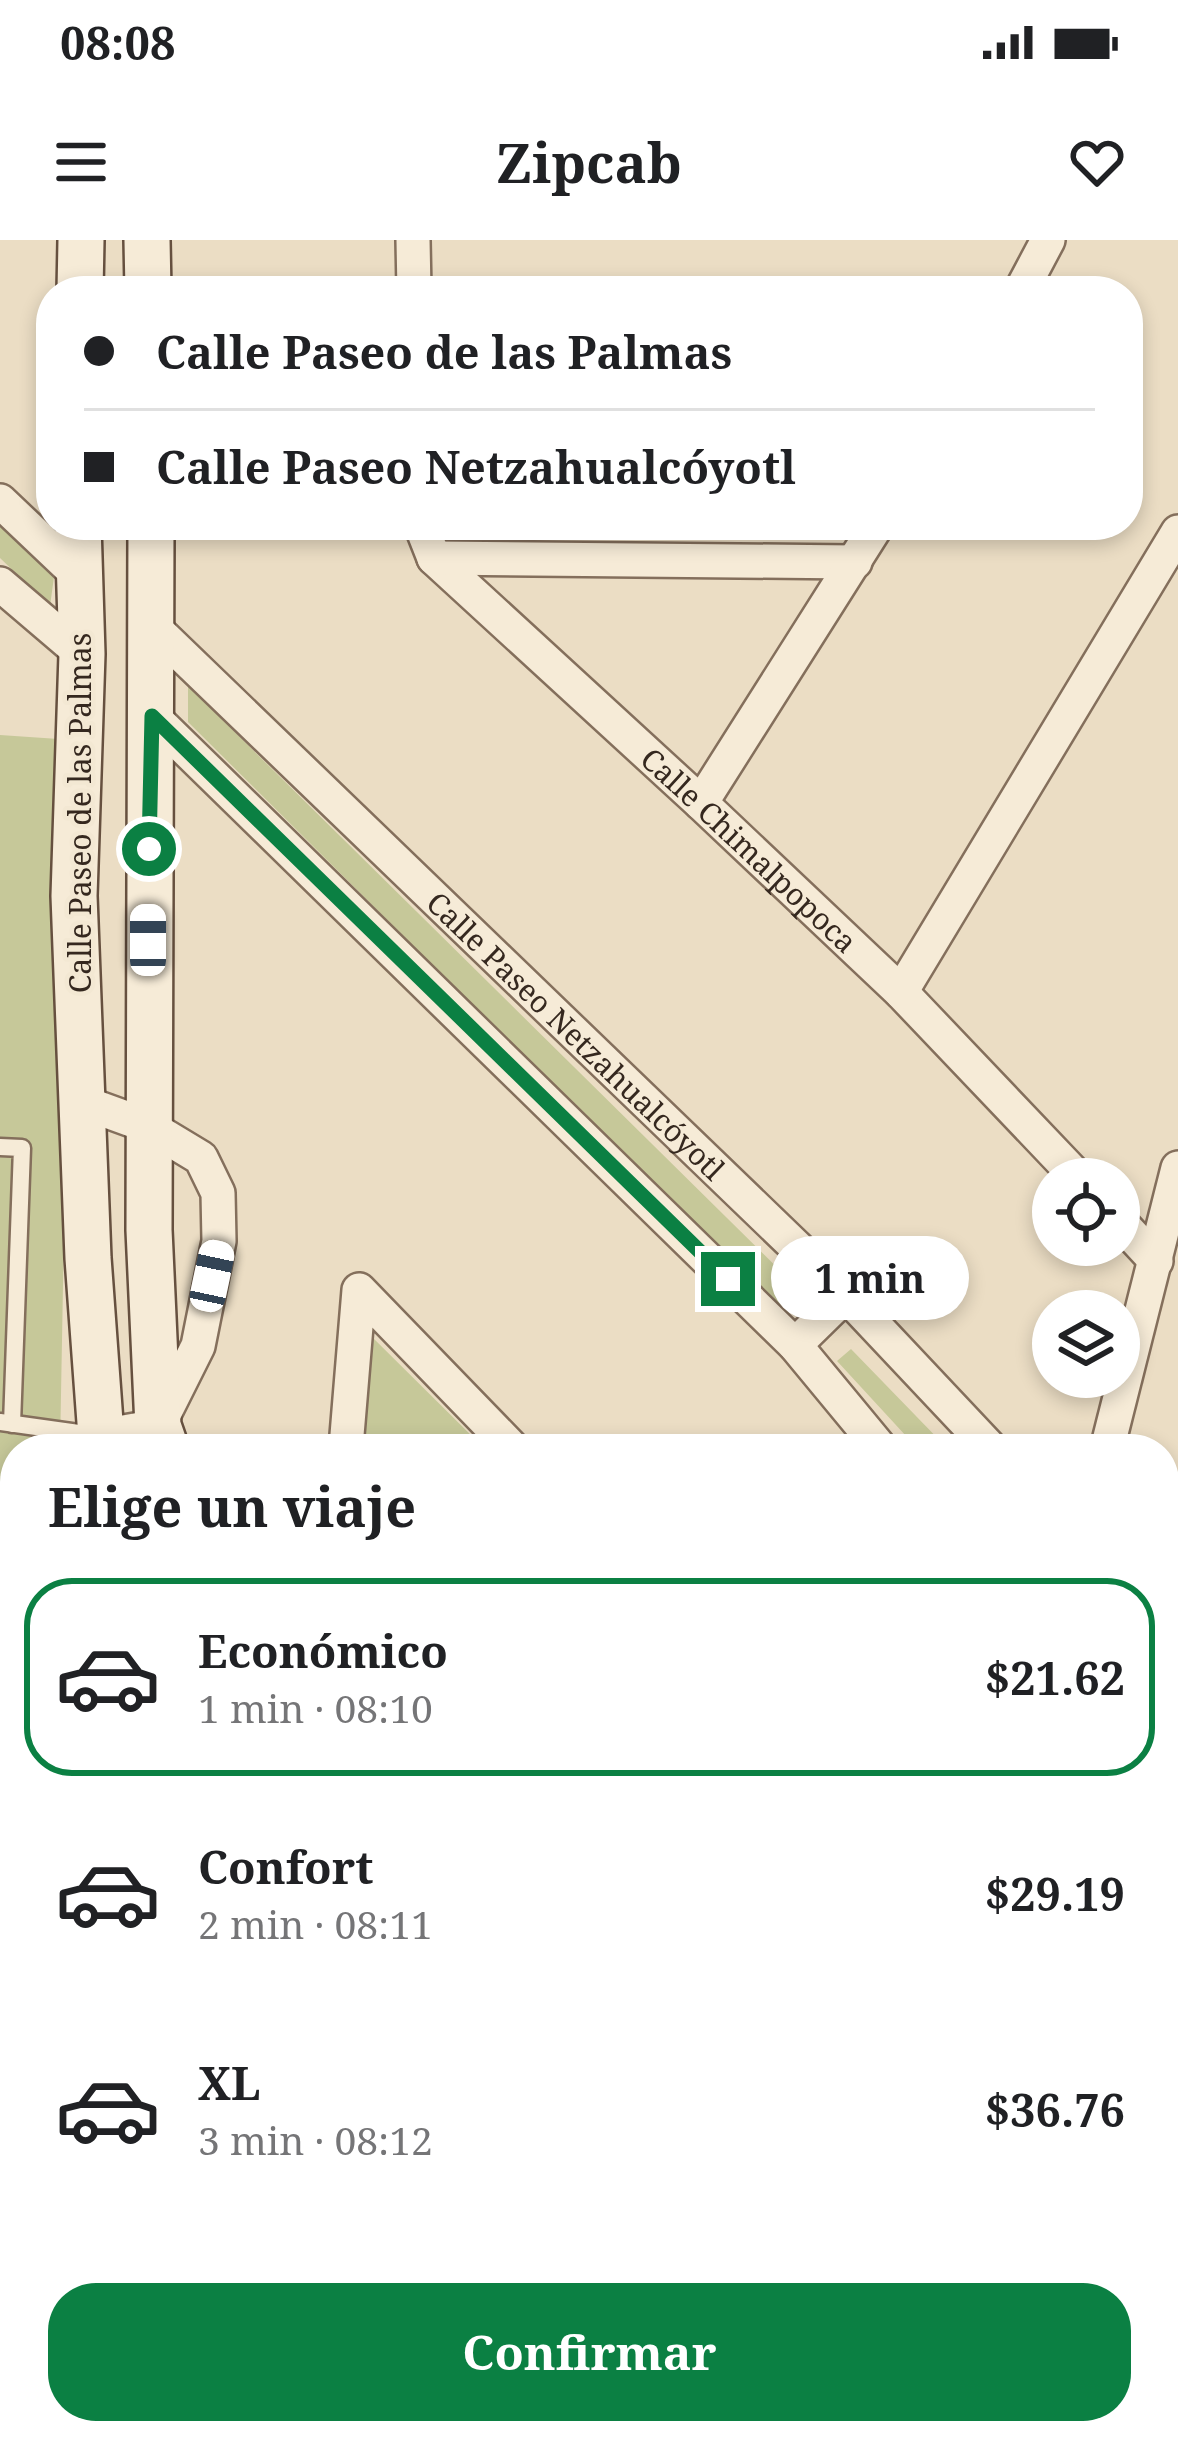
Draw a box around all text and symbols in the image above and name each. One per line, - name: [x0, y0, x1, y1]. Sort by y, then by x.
- text: 08:08: [60, 12, 175, 73]
- text: Zipcab: [496, 125, 682, 199]
- icon: menu: [48, 129, 114, 195]
- icon: heart: [1064, 129, 1130, 195]
- text: Calle Paseo de las Palmas: [156, 321, 732, 382]
- text: Calle Paseo Netzahualcóyotl: [156, 436, 796, 497]
- street label: Calle Paseo de las Palmas: [59, 633, 100, 993]
- street label: Calle Chimalpopoca: [633, 738, 867, 961]
- route start: [122, 822, 176, 876]
- street label: Calle Paseo Netzahualcóyotl: [418, 882, 734, 1188]
- car: [130, 904, 166, 976]
- map controls: [1032, 1158, 1140, 1398]
- button: locate: [1032, 1158, 1140, 1266]
- car: [187, 1237, 237, 1315]
- callout: 1 min: [770, 1237, 968, 1321]
- text: 1 min: [815, 1251, 925, 1304]
- route end: [701, 1252, 755, 1306]
- button: layers: [1032, 1290, 1140, 1398]
- text: Elige un viaje: [48, 1469, 416, 1543]
- text: Económico: [198, 1620, 448, 1681]
- icon: car: [54, 1623, 162, 1731]
- text: $21.62: [985, 1647, 1125, 1708]
- text: 1 min · 08:10: [198, 1681, 433, 1734]
- text: Confort: [198, 1836, 373, 1897]
- icon: car: [54, 1839, 162, 1947]
- text: $29.19: [985, 1863, 1125, 1924]
- text: 2 min · 08:11: [198, 1897, 433, 1950]
- text: XL: [198, 2052, 260, 2113]
- icon: car: [54, 2055, 162, 2163]
- text: $36.76: [985, 2079, 1125, 2140]
- text: 3 min · 08:12: [198, 2113, 433, 2166]
- button: Confirmar: [48, 2283, 1131, 2421]

